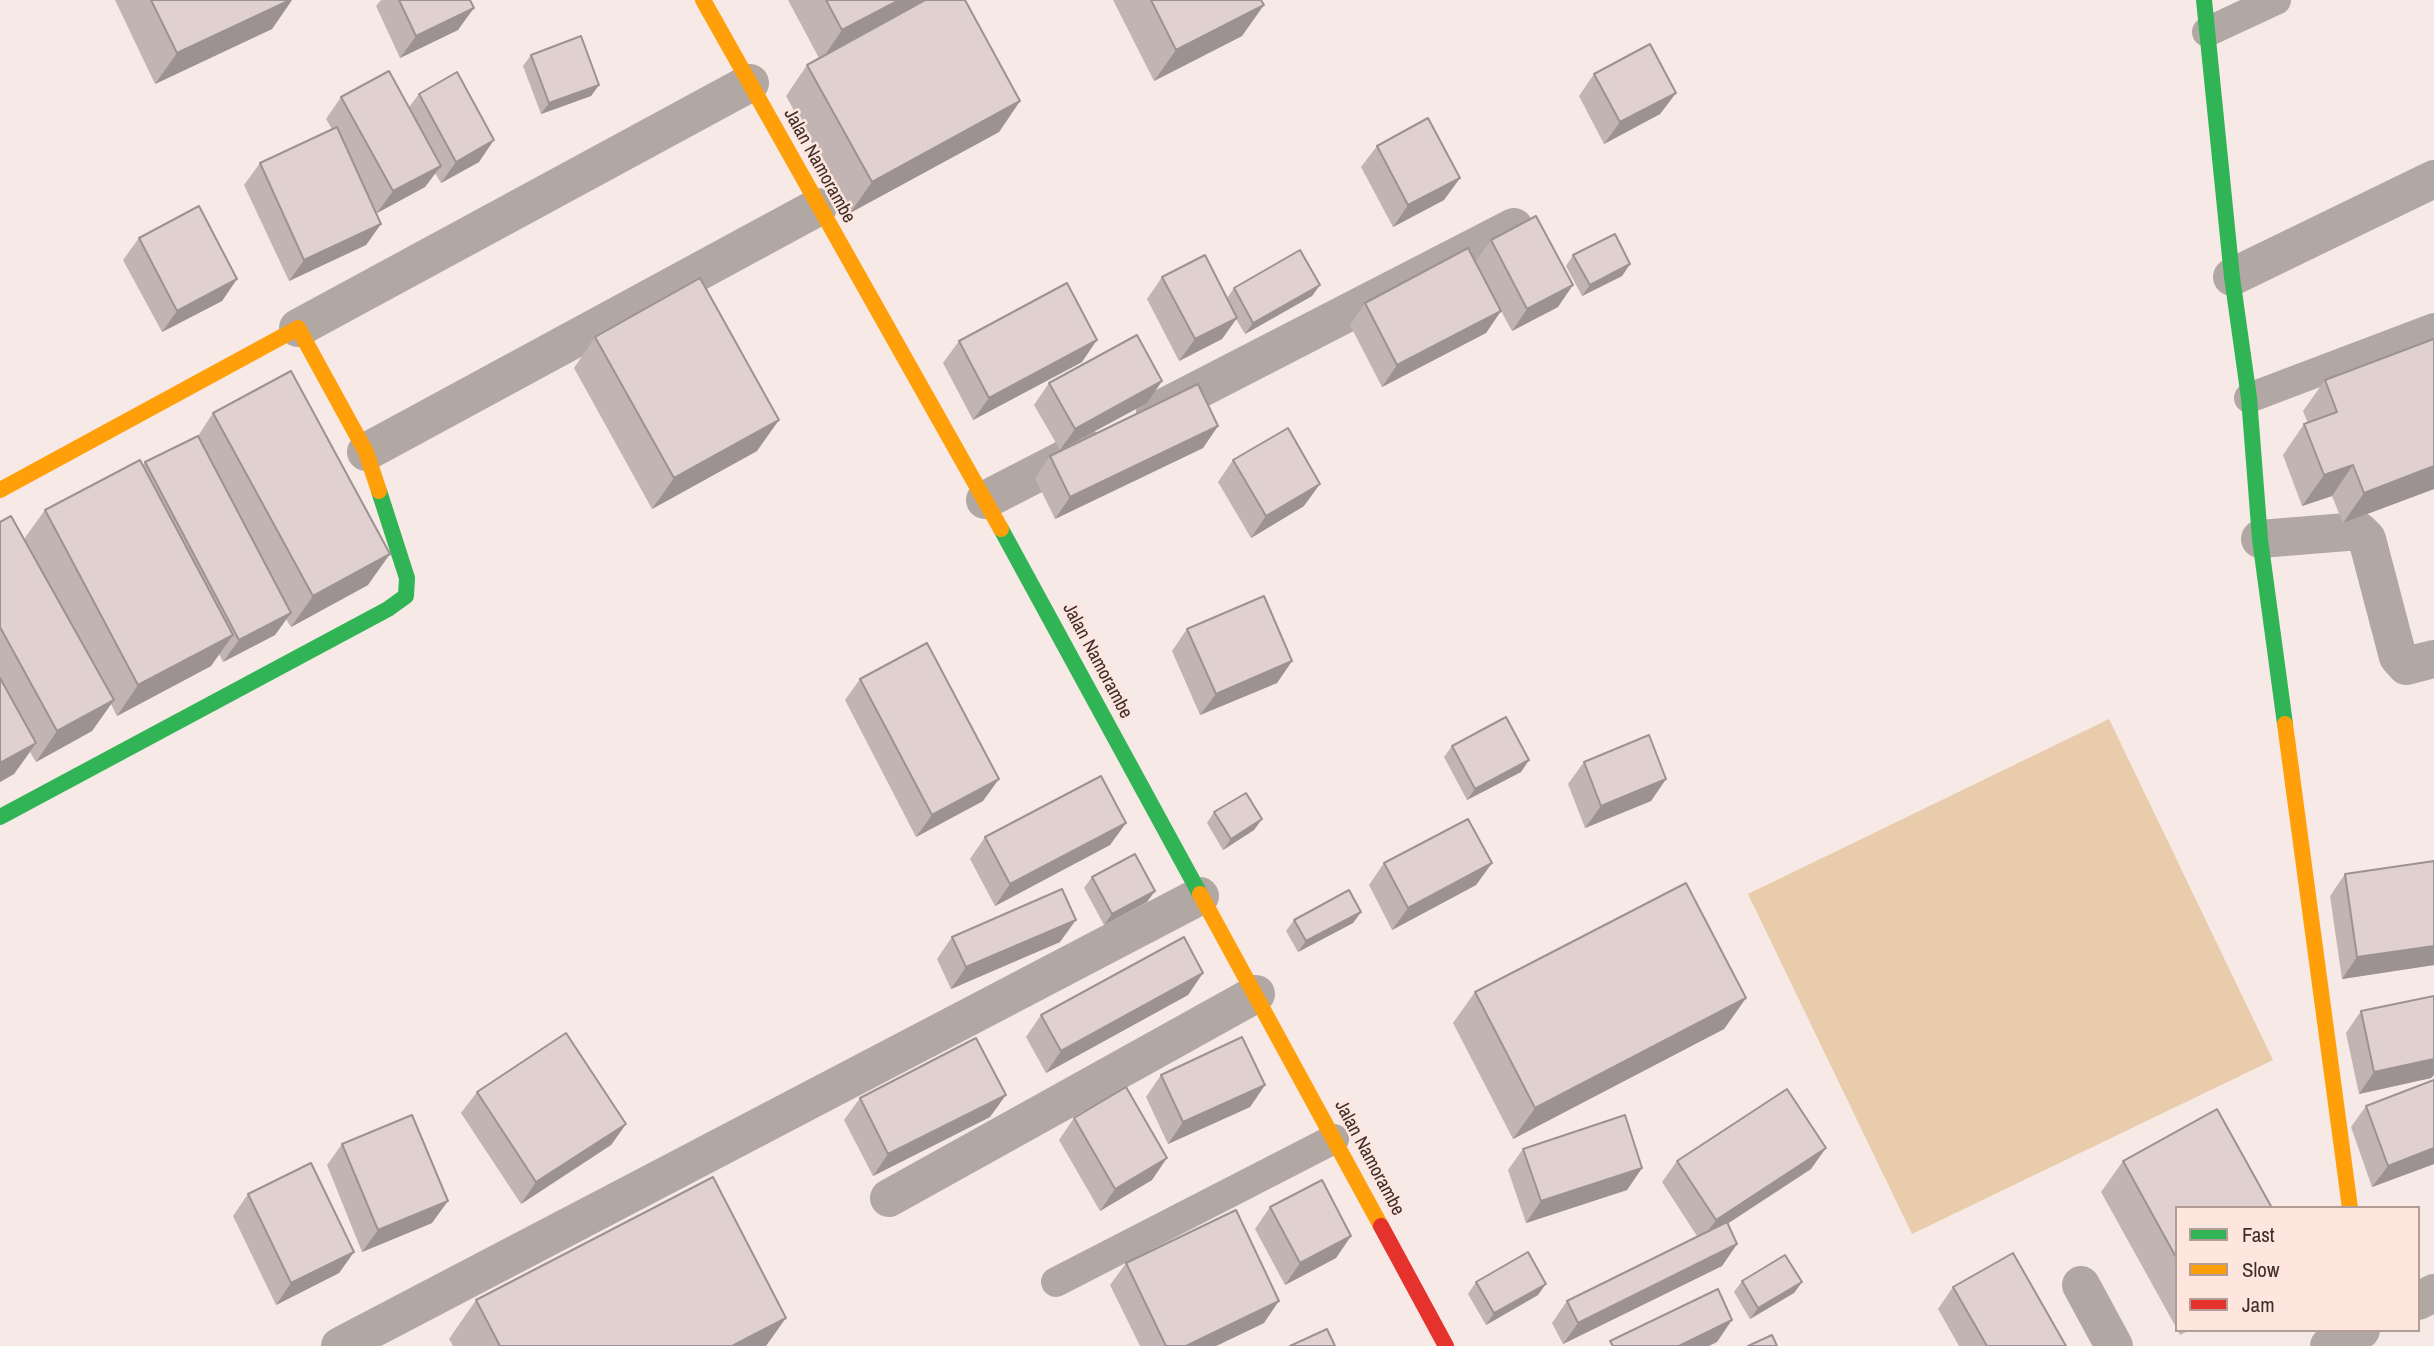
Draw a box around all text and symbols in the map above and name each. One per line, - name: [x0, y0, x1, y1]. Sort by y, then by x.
- street label: Jalan Namorambe: [778, 105, 860, 227]
- street label: Jalan Namorambe: [1057, 599, 1137, 723]
- street label: Jalan Namorambe: [1329, 1096, 1409, 1220]
- legend: [2175, 1206, 2420, 1332]
- text: Fast: [2242, 1220, 2275, 1249]
- text: Slow: [2242, 1255, 2279, 1284]
- text: Jam: [2242, 1290, 2275, 1319]

